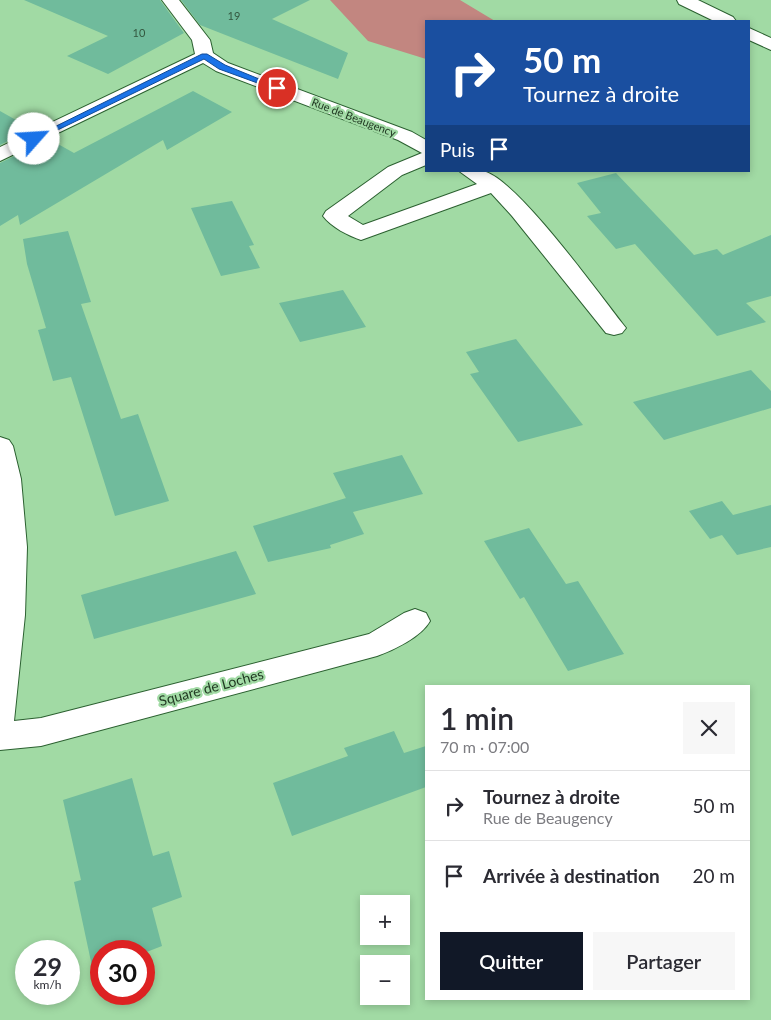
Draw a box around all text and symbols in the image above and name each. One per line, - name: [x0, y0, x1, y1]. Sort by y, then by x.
- house number: 19: [228, 9, 240, 22]
- house number: 10: [133, 26, 146, 39]
- text: 50 m: [523, 38, 601, 80]
- icon: right: [440, 40, 505, 105]
- pin: [256, 67, 298, 109]
- icon: arrive: [263, 74, 291, 102]
- text: Tournez à droite: [523, 80, 679, 107]
- street label: Rue de Beaugency: [310, 95, 398, 139]
- position arrow: [7, 112, 59, 164]
- icon: arrive: [485, 135, 513, 163]
- text: Puis: [440, 138, 475, 161]
- street label: Square de Loches: [157, 665, 265, 709]
- text: 1 min: [440, 700, 514, 736]
- button: close: [683, 702, 735, 754]
- text: 70 m · 07:00: [440, 737, 529, 756]
- text: Tournez à droite: [483, 785, 620, 808]
- icon: right: [440, 792, 468, 820]
- text: 50 m: [692, 794, 735, 817]
- text: Rue de Beaugency: [483, 808, 613, 827]
- icon: arrive: [440, 862, 468, 890]
- text: Arrivée à destination: [483, 864, 660, 887]
- text: 20 m: [692, 864, 735, 887]
- map controls: [360, 895, 410, 1005]
- button: +: [360, 895, 410, 945]
- button: Quitter: [440, 932, 583, 990]
- button: Partager: [593, 932, 735, 990]
- speed limit sign: 30: [90, 940, 155, 1005]
- text: 29: [33, 951, 62, 981]
- button: −: [360, 955, 410, 1005]
- text: km/h: [33, 977, 62, 992]

